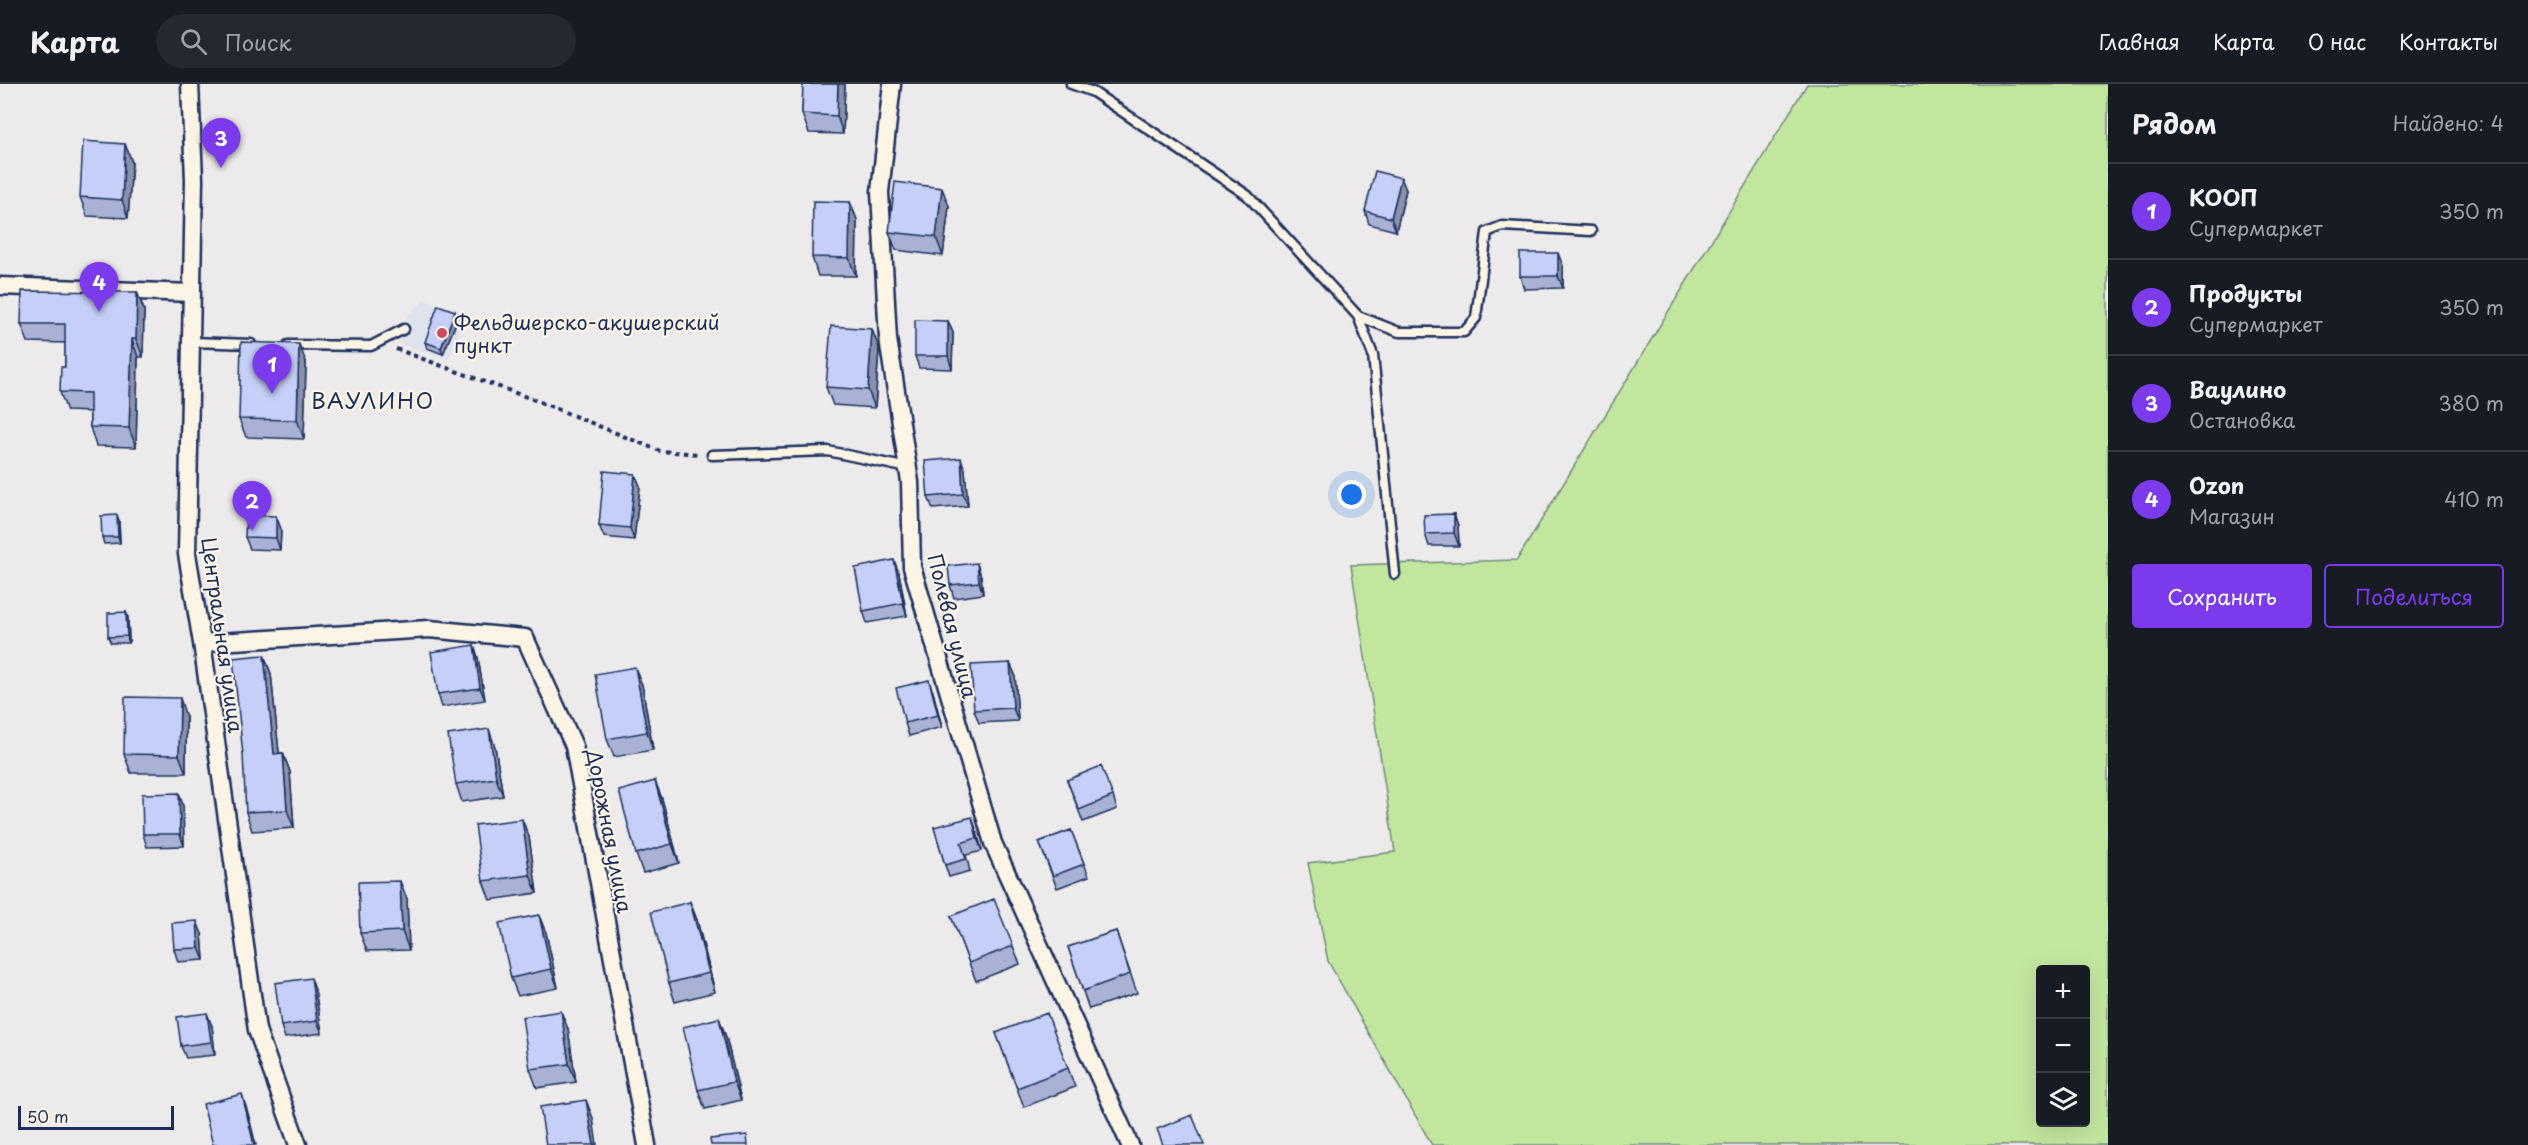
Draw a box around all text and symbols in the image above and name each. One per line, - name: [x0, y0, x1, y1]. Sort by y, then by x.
- search box: [156, 14, 576, 68]
- text: Карта: [30, 20, 120, 63]
- icon: search: [177, 25, 210, 58]
- text: Поиск: [225, 25, 292, 58]
- text: Главная: [2099, 25, 2180, 57]
- text: Карта: [2213, 25, 2275, 57]
- text: О нас: [2308, 25, 2366, 57]
- text: Контакты: [2399, 25, 2498, 57]
- text: Рядом: [2132, 104, 2217, 143]
- text: Найдено: 4: [2393, 108, 2504, 138]
- pin: 3: [202, 118, 240, 168]
- text: КООП: [2189, 180, 2258, 213]
- text: 1: [2147, 196, 2156, 226]
- text: 350 m: [2439, 196, 2504, 226]
- text: Супермаркет: [2189, 213, 2322, 243]
- pin: 4: [80, 262, 118, 312]
- text: Продукты: [2189, 276, 2302, 309]
- text: 2: [2144, 292, 2159, 322]
- text: 350 m: [2439, 292, 2504, 322]
- place label: Фельдшерско-акушерский пункт: [454, 307, 720, 360]
- text: Супермаркет: [2189, 309, 2322, 339]
- marker: Фельдшерско-акушерский пункт: [435, 326, 449, 340]
- pin: 1: [252, 344, 292, 394]
- text: Ваулино: [2189, 372, 2286, 405]
- district label: ВАУЛИНО: [311, 383, 435, 416]
- text: 3: [2145, 388, 2158, 418]
- text: 380 m: [2438, 388, 2504, 418]
- text: Остановка: [2189, 405, 2295, 435]
- text: Ozon: [2189, 468, 2244, 501]
- your location: [1337, 480, 1366, 509]
- pin: 2: [232, 482, 272, 531]
- text: 4: [2145, 484, 2158, 514]
- text: 410 m: [2444, 484, 2504, 514]
- text: Магазин: [2189, 501, 2275, 531]
- street label: Центральная улица: [194, 535, 252, 735]
- street label: Полевая улица: [921, 551, 986, 702]
- button: Сохранить: [2132, 564, 2312, 628]
- button: Поделиться: [2324, 564, 2504, 628]
- street label: Дорожная улица: [579, 746, 641, 916]
- map controls: [2036, 965, 2090, 1127]
- button: +: [2036, 965, 2090, 1019]
- button: −: [2036, 1019, 2090, 1073]
- button: layers: [2036, 1073, 2090, 1127]
- scale bar: [18, 1103, 174, 1130]
- text: 50 m: [27, 1104, 68, 1128]

